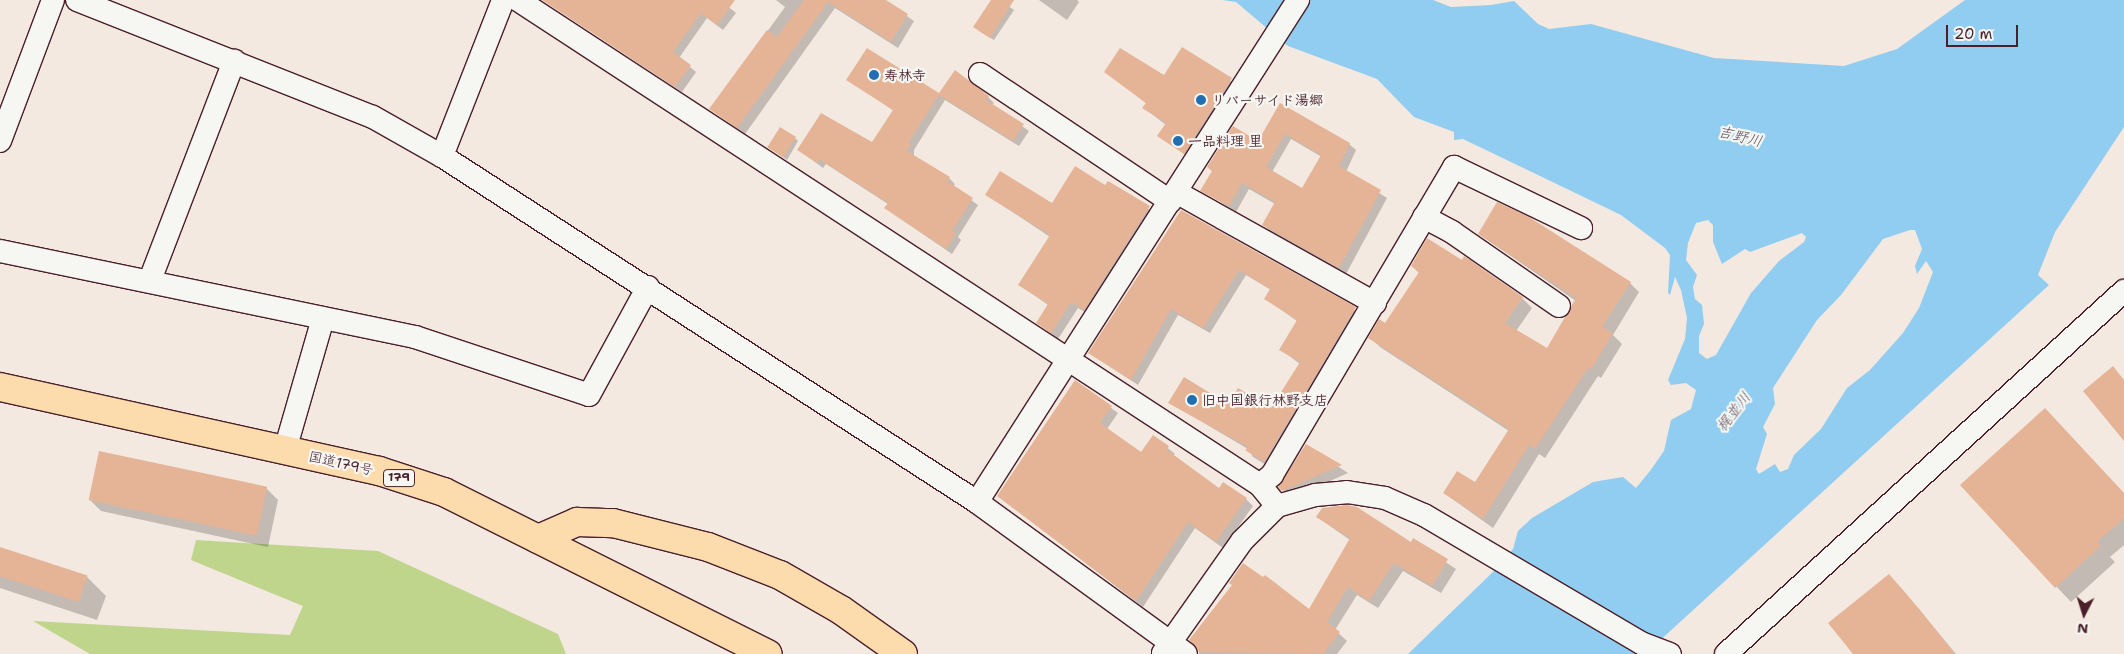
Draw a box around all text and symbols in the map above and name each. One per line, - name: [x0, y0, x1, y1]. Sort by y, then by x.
- scale bar: [1949, 15, 2022, 47]
- text: 20 m: [1954, 24, 1993, 44]
- place label: 寿林寺: [884, 67, 926, 83]
- marker: 寿林寺: [868, 69, 880, 81]
- place label: リバーサイド湯郷: [1211, 92, 1323, 108]
- marker: リバーサイド湯郷: [1195, 94, 1207, 106]
- water label: 吉野川: [1716, 123, 1764, 151]
- place label: 一品料理 里: [1188, 133, 1263, 149]
- marker: 一品料理 里: [1172, 135, 1184, 147]
- water label: 梶並川: [1713, 389, 1755, 435]
- place label: 旧中国銀行林野支店: [1202, 392, 1328, 408]
- marker: 旧中国銀行林野支店: [1186, 394, 1198, 406]
- street label: 国道179号: [307, 447, 375, 479]
- road number: 179: [383, 468, 415, 488]
- north arrow: [2059, 589, 2109, 639]
- text: N: [2076, 619, 2089, 638]

